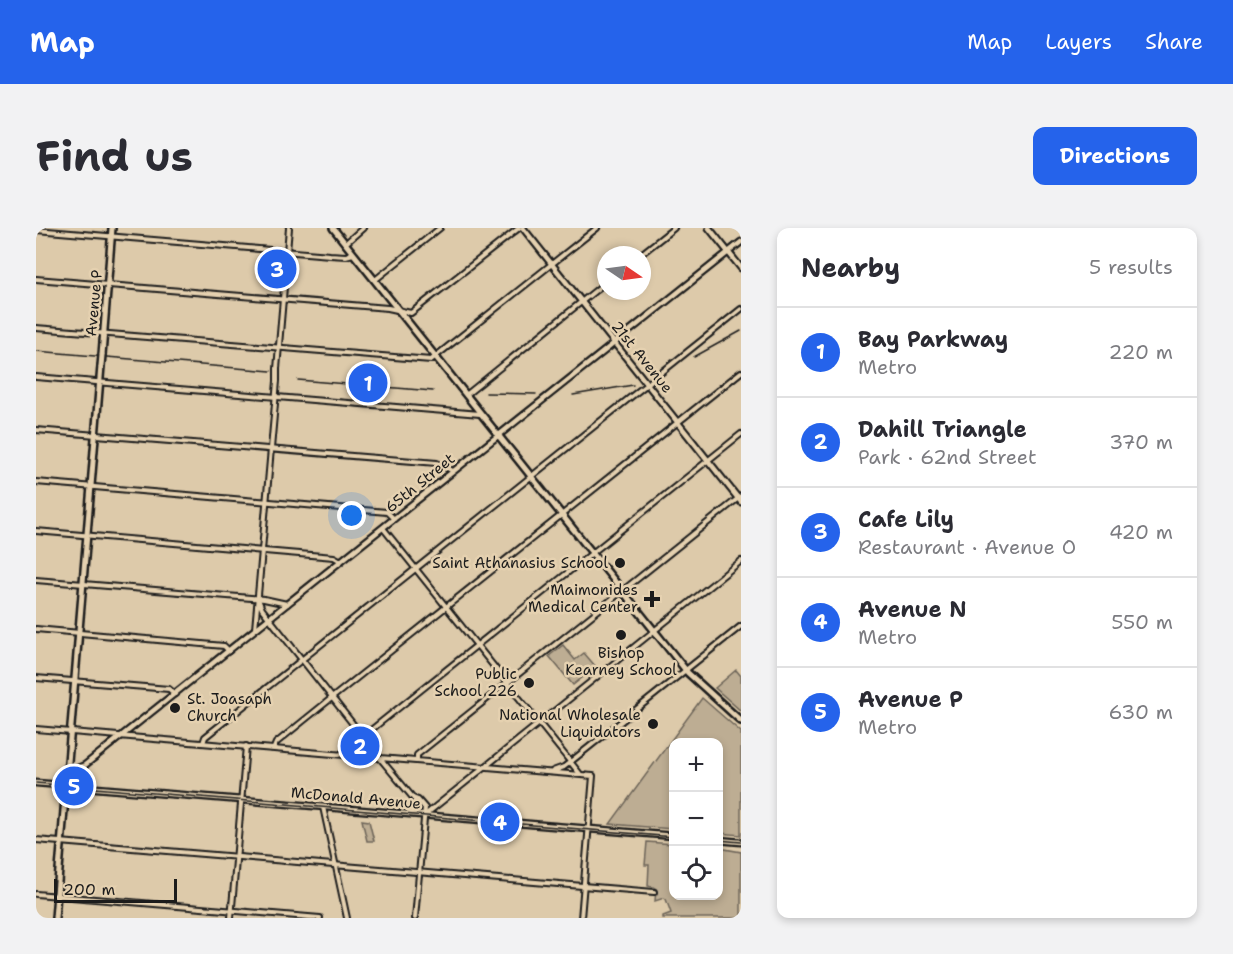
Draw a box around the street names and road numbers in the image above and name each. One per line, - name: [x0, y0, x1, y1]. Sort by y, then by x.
- street label: Avenue P: [81, 269, 107, 337]
- street label: 21st Avenue: [607, 317, 677, 397]
- street label: 65th Street: [381, 449, 459, 517]
- street label: McDonald Avenue: [290, 782, 422, 814]

